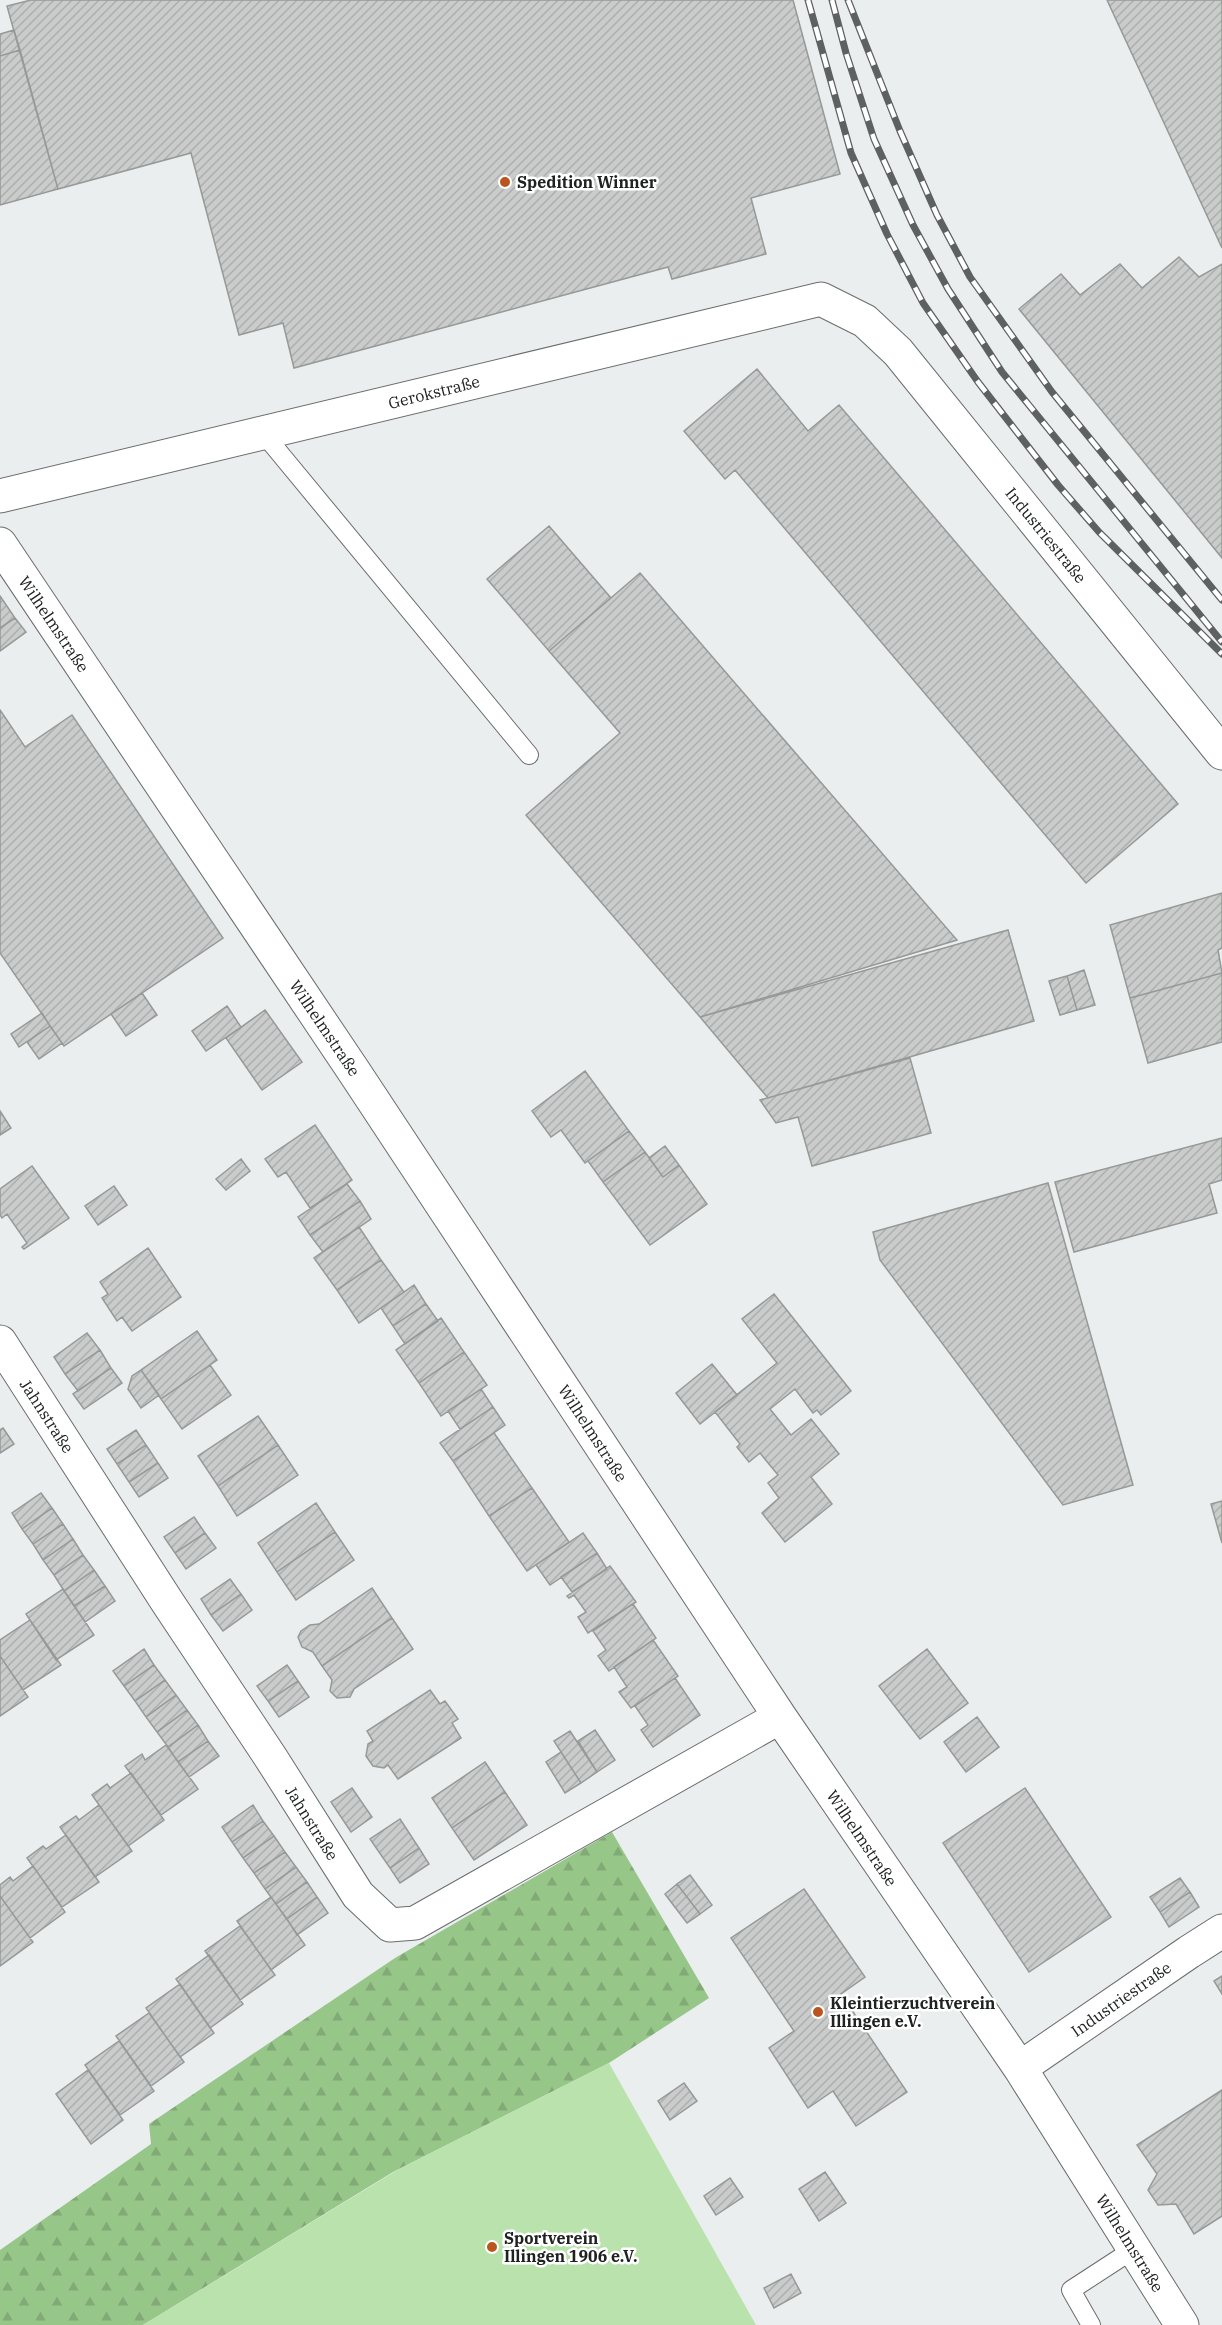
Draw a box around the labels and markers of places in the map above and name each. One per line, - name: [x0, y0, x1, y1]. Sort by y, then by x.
- place label: Spedition Winner: [517, 172, 657, 192]
- marker: Spedition Winner: [498, 175, 512, 189]
- place label: Kleintierzuchtverein Illingen e.V.: [830, 1993, 996, 2031]
- marker: Kleintierzuchtverein Illingen e.V.: [811, 2005, 825, 2019]
- place label: Sportverein Illingen 1906 e.V.: [504, 2228, 638, 2266]
- marker: Sportverein Illingen 1906 e.V.: [485, 2240, 499, 2254]

